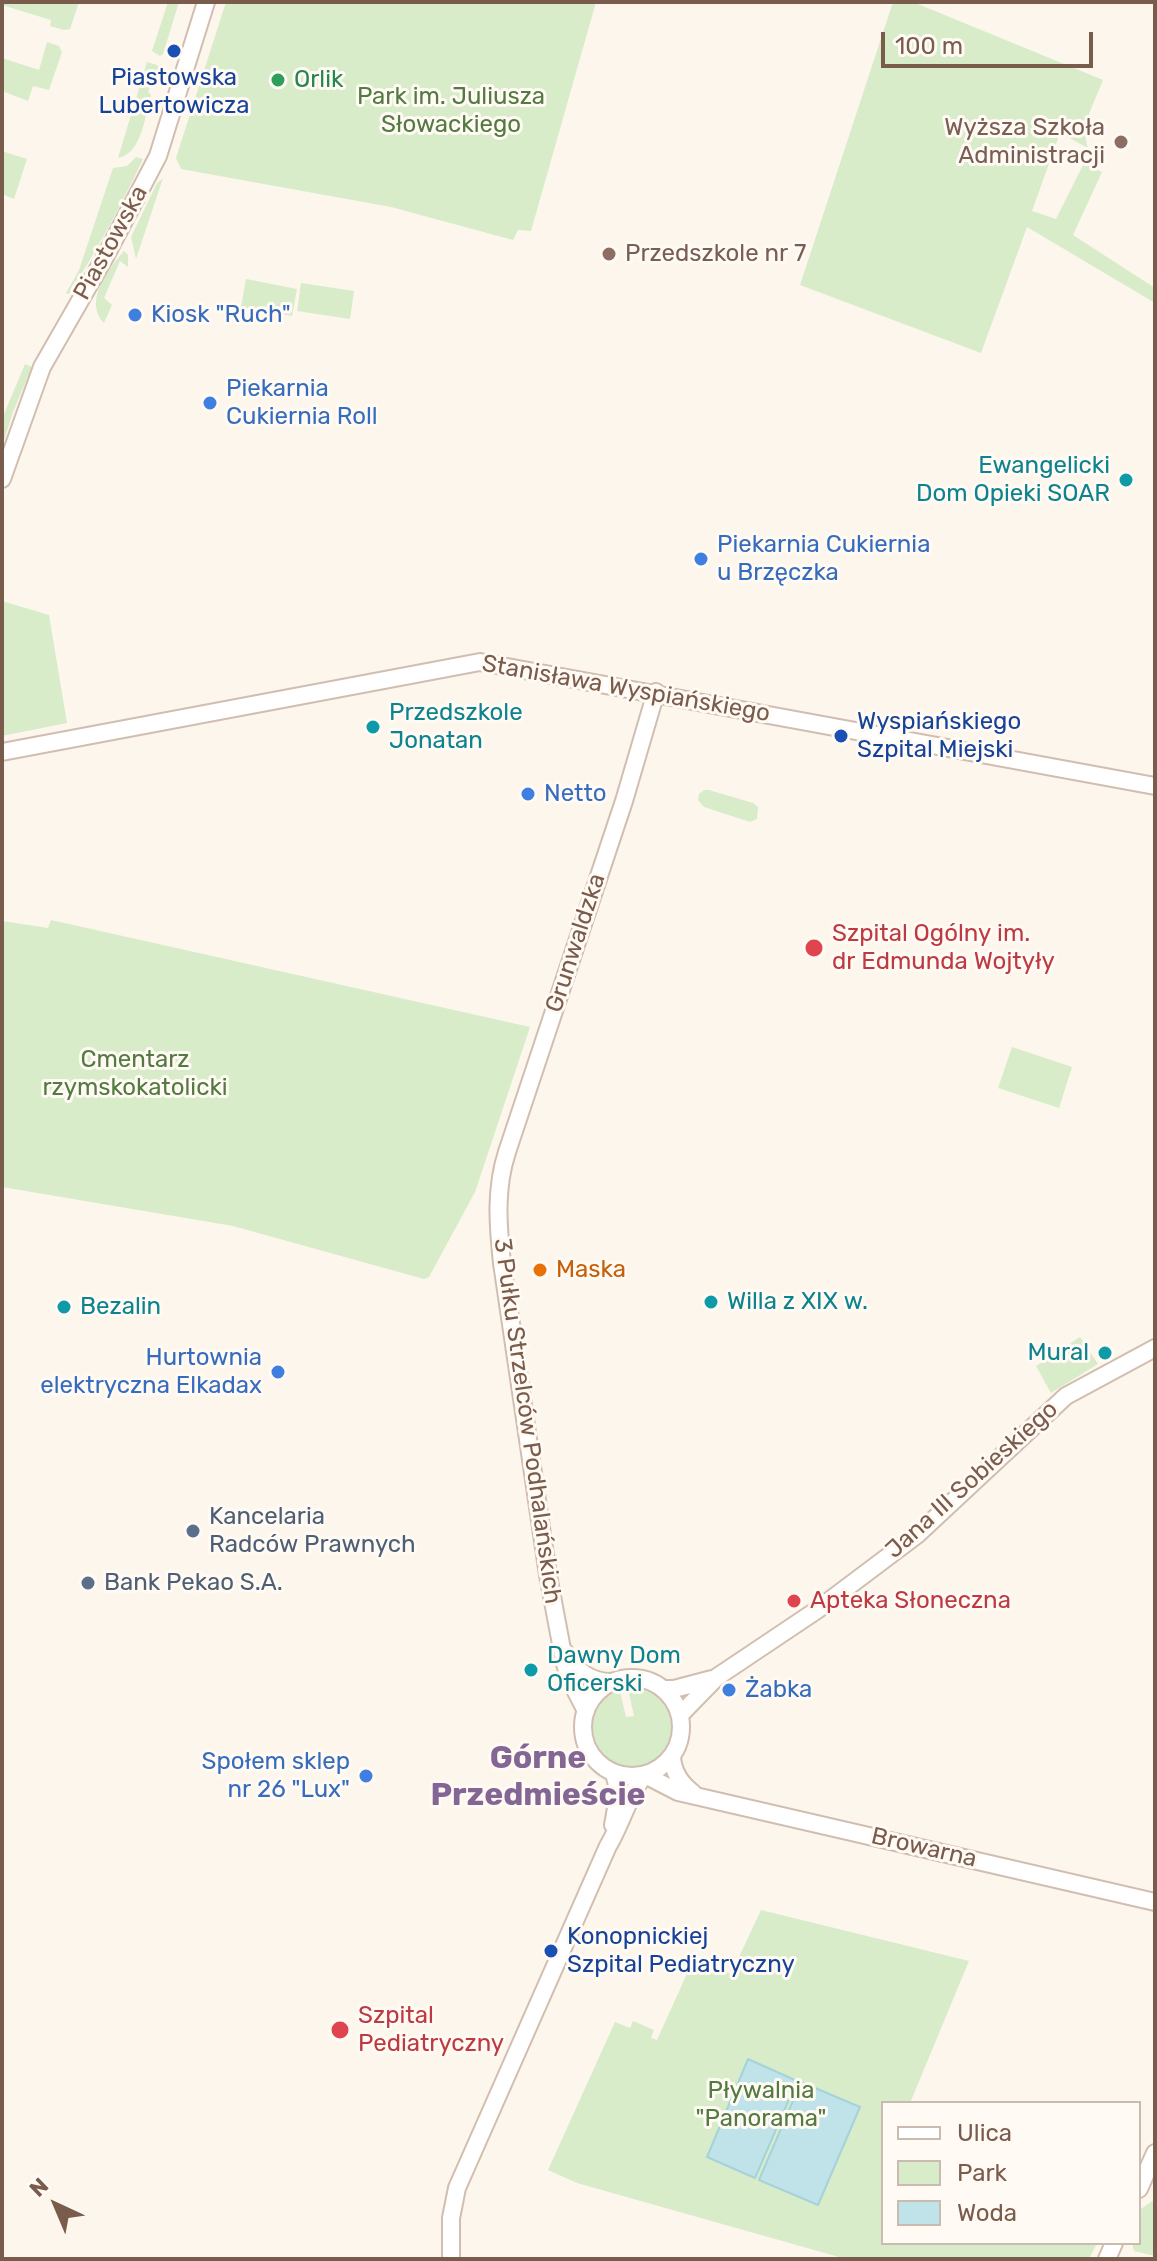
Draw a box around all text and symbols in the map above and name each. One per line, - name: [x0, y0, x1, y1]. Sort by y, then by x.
- scale bar: [885, 16, 1097, 66]
- text: 100 m: [895, 32, 963, 60]
- marker: Piastowska Lubertowicza: [165, 42, 183, 60]
- place label: Piastowska Lubertowicza: [98, 64, 250, 120]
- place label: Orlik: [294, 66, 343, 94]
- marker: Orlik: [269, 71, 287, 89]
- park label: Park im. Juliusza Słowackiego: [357, 83, 545, 139]
- place label: Wyższa Szkoła Administracji: [944, 114, 1105, 170]
- marker: Wyższa Szkoła Administracji: [1112, 133, 1130, 151]
- street label: Piastowska: [68, 181, 154, 305]
- place label: Przedszkole nr 7: [625, 240, 806, 268]
- marker: Przedszkole nr 7: [600, 245, 618, 263]
- place label: Kiosk "Ruch": [151, 301, 291, 329]
- marker: Kiosk "Ruch": [126, 306, 144, 324]
- place label: Piekarnia Cukiernia Roll: [226, 375, 378, 431]
- marker: Piekarnia Cukiernia Roll: [201, 394, 219, 412]
- place label: Ewangelicki Dom Opieki SOAR: [916, 452, 1110, 508]
- marker: Ewangelicki Dom Opieki SOAR: [1117, 471, 1135, 489]
- place label: Piekarnia Cukiernia u Brzęczka: [717, 531, 930, 587]
- marker: Piekarnia Cukiernia u Brzęczka: [692, 550, 710, 568]
- street label: Stanisława Wyspiańskiego: [480, 649, 772, 729]
- place label: Przedszkole Jonatan: [389, 699, 523, 755]
- place label: Wyspiańskiego Szpital Miejski: [857, 708, 1021, 764]
- marker: Przedszkole Jonatan: [364, 718, 382, 736]
- marker: Wyspiańskiego Szpital Miejski: [832, 727, 850, 745]
- place label: Netto: [544, 780, 607, 808]
- marker: Netto: [519, 785, 537, 803]
- street label: Grunwaldzka: [540, 870, 612, 1016]
- place label: Szpital Ogólny im. dr Edmunda Wojtyły: [832, 920, 1055, 976]
- marker: Szpital Ogólny im. dr Edmunda Wojtyły: [803, 937, 825, 959]
- park label: Cmentarz rzymskokatolicki: [42, 1046, 228, 1102]
- street label: 3 Pułku Strzelców Podhalańskich: [487, 1236, 567, 1606]
- place label: Maska: [556, 1256, 626, 1284]
- marker: Maska: [531, 1261, 549, 1279]
- place label: Willa z XIX w.: [727, 1288, 868, 1316]
- place label: Bezalin: [80, 1293, 161, 1321]
- marker: Willa z XIX w.: [702, 1293, 720, 1311]
- marker: Bezalin: [55, 1298, 73, 1316]
- place label: Mural: [1027, 1339, 1089, 1367]
- place label: Hurtownia elektryczna Elkadax: [40, 1344, 262, 1400]
- marker: Mural: [1096, 1344, 1114, 1362]
- marker: Hurtownia elektryczna Elkadax: [269, 1363, 287, 1381]
- street label: Jana III Sobieskiego: [880, 1395, 1064, 1565]
- place label: Kancelaria Radców Prawnych: [209, 1503, 416, 1559]
- marker: Kancelaria Radców Prawnych: [184, 1522, 202, 1540]
- place label: Bank Pekao S.A.: [104, 1569, 283, 1597]
- marker: Bank Pekao S.A.: [79, 1574, 97, 1592]
- place label: Apteka Słoneczna: [810, 1587, 1011, 1615]
- marker: Apteka Słoneczna: [785, 1592, 803, 1610]
- place label: Dawny Dom Oficerski: [547, 1642, 681, 1698]
- marker: Dawny Dom Oficerski: [522, 1661, 540, 1679]
- place label: Żabka: [745, 1676, 812, 1704]
- marker: Żabka: [720, 1681, 738, 1699]
- district label: Górne Przedmieście: [430, 1740, 646, 1815]
- place label: Społem sklep nr 26 "Lux": [202, 1748, 350, 1804]
- marker: Społem sklep nr 26 "Lux": [357, 1767, 375, 1785]
- street label: Browarna: [868, 1822, 980, 1874]
- place label: Konopnickiej Szpital Pediatryczny: [567, 1923, 795, 1979]
- marker: Konopnickiej Szpital Pediatryczny: [542, 1942, 560, 1960]
- place label: Szpital Pediatryczny: [358, 2002, 504, 2058]
- marker: Szpital Pediatryczny: [329, 2019, 351, 2041]
- park label: Pływalnia "Panorama": [696, 2077, 826, 2133]
- legend: [881, 2101, 1141, 2245]
- text: Ulica: [957, 2119, 1012, 2147]
- text: Park: [957, 2159, 1007, 2187]
- north arrow: [16, 2165, 96, 2245]
- text: N: [24, 2172, 54, 2203]
- text: Woda: [957, 2199, 1017, 2227]

